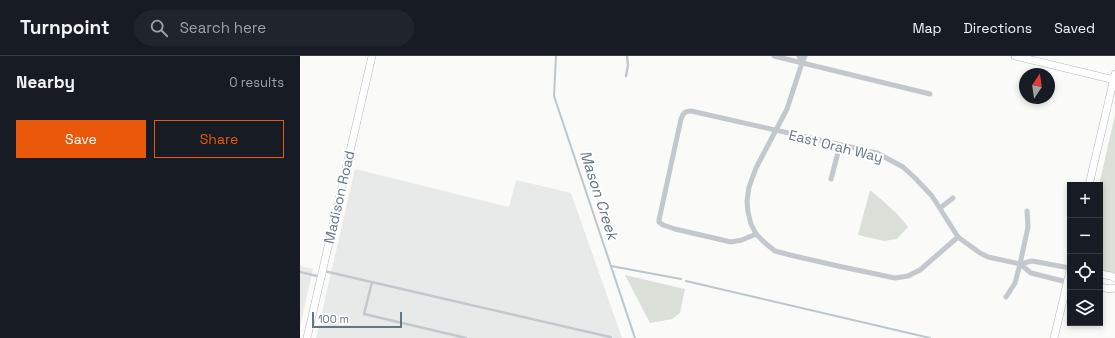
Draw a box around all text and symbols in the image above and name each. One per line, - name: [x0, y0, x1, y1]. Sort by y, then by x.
- search box: [134, 10, 414, 46]
- text: Turnpoint: [20, 15, 110, 40]
- icon: search: [148, 17, 170, 39]
- text: Search here: [180, 18, 266, 37]
- text: Map: [912, 19, 942, 37]
- text: Directions: [964, 19, 1032, 37]
- text: Saved: [1054, 19, 1095, 37]
- north arrow: [1019, 68, 1055, 104]
- text: Nearby: [16, 71, 75, 93]
- text: 0 results: [229, 74, 284, 91]
- button: Save: [16, 120, 146, 158]
- button: Share: [154, 120, 284, 158]
- street label: East Orah Way: [787, 126, 885, 166]
- water label: Mason Creek: [576, 148, 623, 244]
- street label: Madison Road: [320, 149, 358, 245]
- map controls: [1067, 182, 1103, 326]
- button: +: [1067, 182, 1103, 218]
- button: −: [1067, 218, 1103, 254]
- button: locate: [1067, 254, 1103, 290]
- button: layers: [1067, 290, 1103, 326]
- scale bar: [312, 310, 402, 329]
- text: 100 m: [318, 312, 349, 326]

